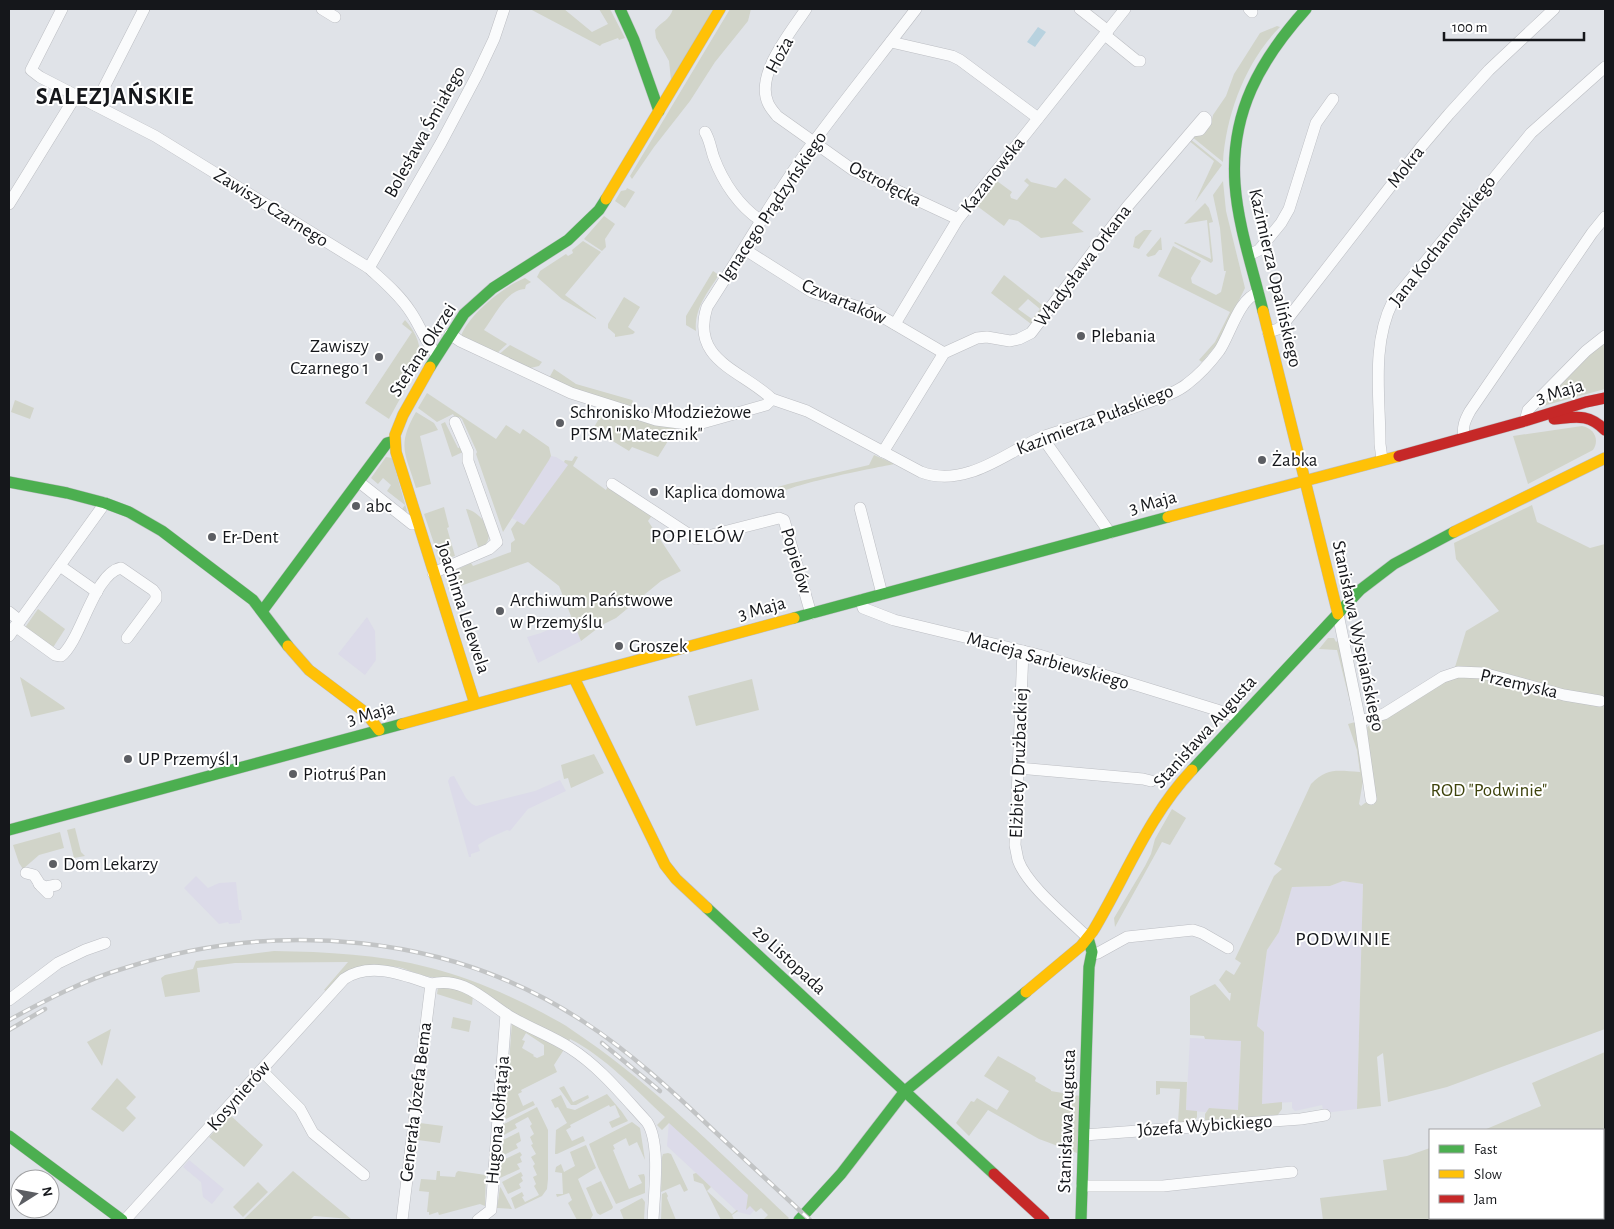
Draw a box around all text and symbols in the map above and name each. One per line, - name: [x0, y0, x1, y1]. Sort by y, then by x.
- scale bar: [1444, 10, 1584, 42]
- text: 100 m: [1452, 20, 1487, 35]
- street label: Hoża: [763, 33, 797, 76]
- street label: Bolesława Śmiałego: [379, 62, 469, 201]
- district label: SALEZJAŃSKIE: [36, 81, 194, 109]
- street label: Ignacego Prądzyńskiego: [716, 128, 830, 286]
- street label: Kazanowska: [957, 133, 1029, 217]
- street label: Mokra: [1384, 142, 1428, 192]
- street label: Ostrołęcka: [846, 158, 925, 210]
- street label: Zawiszy Czarnego: [210, 165, 332, 251]
- street label: Jana Kochanowskiego: [1386, 172, 1500, 310]
- street label: Kazimierza Opalińskiego: [1245, 187, 1305, 369]
- street label: Władysława Orkana: [1031, 201, 1135, 330]
- street label: Czwartaków: [799, 276, 889, 328]
- street label: Stefana Okrzei: [386, 300, 460, 400]
- place label: Plebania: [1091, 327, 1156, 346]
- marker: Plebania: [1075, 330, 1087, 342]
- place label: Zawiszy Czarnego 1: [290, 337, 369, 378]
- marker: Zawiszy Czarnego 1: [373, 351, 385, 363]
- street label: 3 Maja: [1534, 376, 1586, 408]
- street label: Kazimierza Pułaskiego: [1014, 381, 1176, 459]
- place label: Schronisko Młodzieżowe PTSM "Matecznik": [570, 403, 751, 444]
- marker: Schronisko Młodzieżowe PTSM "Matecznik": [554, 417, 566, 429]
- place label: Żabka: [1272, 450, 1318, 470]
- marker: Żabka: [1256, 454, 1268, 466]
- place label: Kaplica domowa: [664, 483, 786, 502]
- marker: Kaplica domowa: [648, 486, 660, 498]
- street label: 3 Maja: [1127, 488, 1179, 518]
- place label: abc: [366, 497, 392, 516]
- marker: abc: [350, 500, 362, 512]
- district label: POPIELÓW: [651, 525, 745, 546]
- street label: Popielów: [777, 526, 815, 596]
- place label: Er-Dent: [222, 528, 279, 547]
- marker: Er-Dent: [206, 531, 218, 543]
- street label: Stanisława Wyspiańskiego: [1328, 539, 1388, 733]
- street label: Joachima Lelewela: [433, 540, 493, 676]
- place label: Archiwum Państwowe w Przemyślu: [510, 591, 673, 632]
- street label: 3 Maja: [736, 594, 788, 624]
- marker: Archiwum Państwowe w Przemyślu: [494, 605, 506, 617]
- street label: Macieja Sarbiewskiego: [965, 629, 1131, 693]
- place label: Groszek: [629, 637, 688, 656]
- marker: Groszek: [613, 640, 625, 652]
- street label: Przemyska: [1478, 666, 1560, 702]
- street label: Stanisława Augusta: [1150, 672, 1260, 792]
- street label: Elżbiety Drużbackiej: [1007, 687, 1031, 839]
- street label: 3 Maja: [345, 699, 397, 729]
- place label: UP Przemyśl 1: [138, 750, 239, 769]
- marker: UP Przemyśl 1: [122, 753, 134, 765]
- place label: Piotruś Pan: [303, 765, 387, 784]
- marker: Piotruś Pan: [287, 768, 299, 780]
- park label: ROD "Podwinie": [1431, 781, 1547, 800]
- place label: Dom Lekarzy: [63, 855, 158, 874]
- marker: Dom Lekarzy: [47, 858, 59, 870]
- street label: 29 Listopada: [749, 922, 829, 999]
- district label: PODWINIE: [1295, 929, 1391, 949]
- street label: Generała Józefa Bema: [397, 1021, 435, 1183]
- street label: Stanisława Augusta: [1055, 1048, 1079, 1193]
- street label: Hugona Kołłątaja: [483, 1055, 513, 1185]
- street label: Kosynierów: [204, 1057, 274, 1135]
- street label: Józefa Wybickiego: [1137, 1112, 1273, 1140]
- legend: [1429, 1129, 1604, 1219]
- text: Fast: [1474, 1142, 1498, 1157]
- text: Slow: [1474, 1167, 1502, 1182]
- north arrow: [10, 1169, 60, 1219]
- text: N: [39, 1186, 55, 1198]
- text: Jam: [1474, 1192, 1497, 1207]

